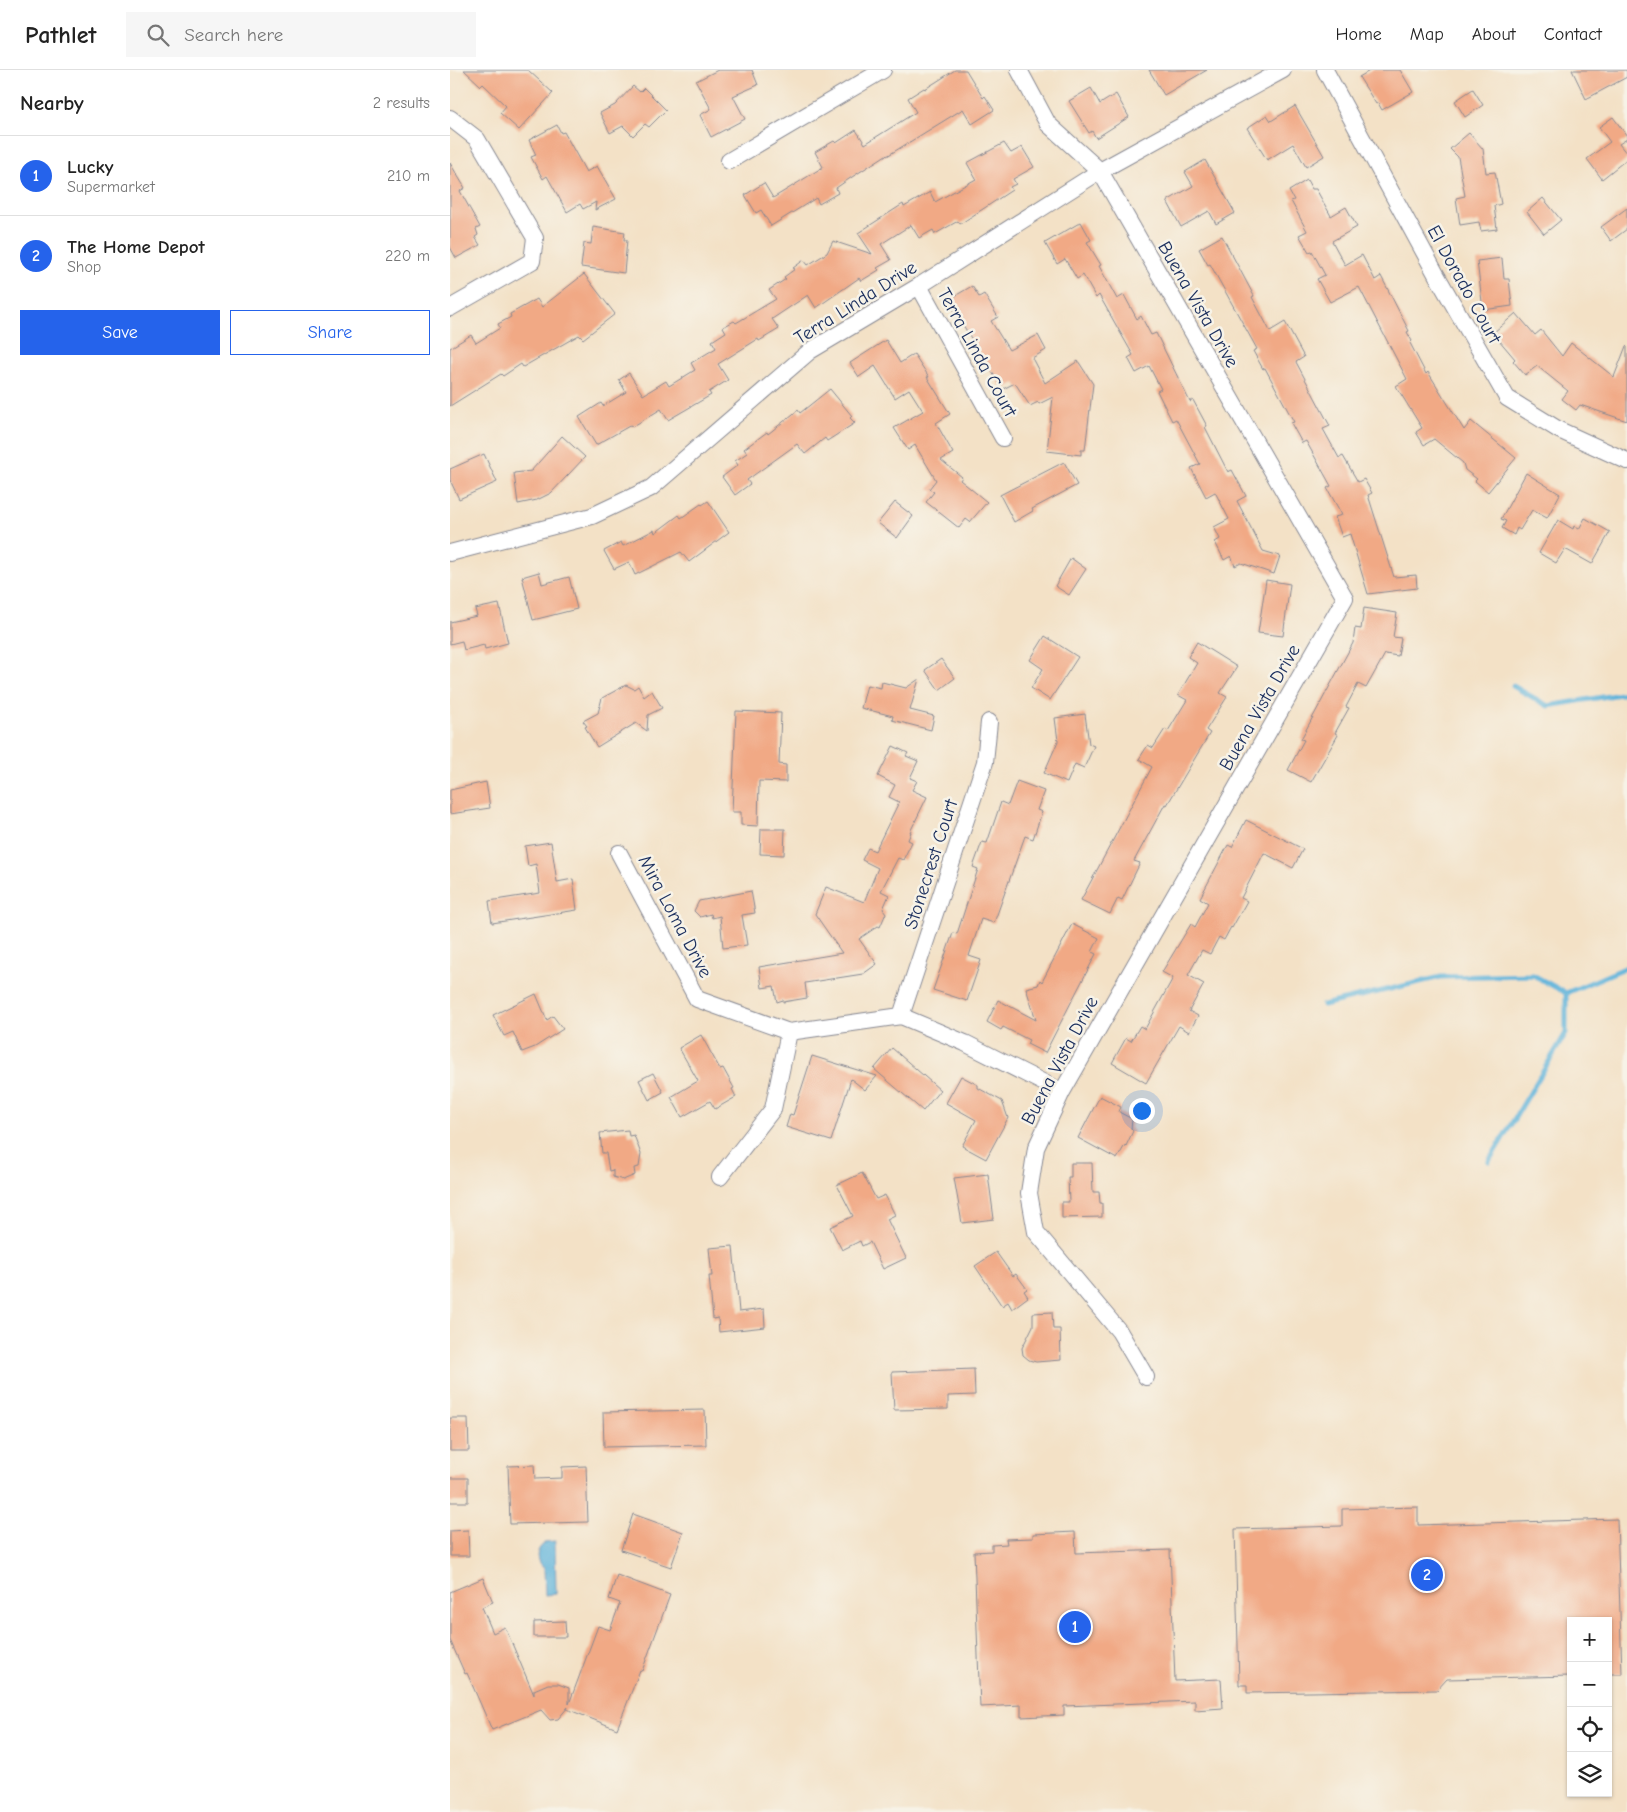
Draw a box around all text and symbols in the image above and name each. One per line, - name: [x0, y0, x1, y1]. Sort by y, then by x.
- search box: [126, 12, 476, 57]
- text: Pathlet: [25, 21, 96, 49]
- icon: search: [144, 21, 172, 49]
- text: Search here: [184, 24, 283, 46]
- text: Home: [1335, 24, 1382, 45]
- text: Map: [1410, 24, 1444, 45]
- text: About: [1472, 24, 1516, 45]
- text: Contact: [1544, 24, 1602, 45]
- text: Nearby: [20, 91, 84, 115]
- text: 2 results: [373, 94, 430, 112]
- text: Lucky: [67, 156, 113, 178]
- text: 1: [33, 167, 39, 185]
- text: 210 m: [387, 167, 430, 185]
- text: Supermarket: [67, 178, 155, 196]
- street label: El Dorado Court: [1423, 222, 1506, 348]
- text: The Home Depot: [67, 236, 205, 258]
- street label: Buena Vista Drive: [1153, 238, 1243, 371]
- text: 2: [32, 247, 40, 265]
- text: 220 m: [385, 247, 430, 265]
- street label: Terra Linda Drive: [790, 256, 921, 349]
- text: Shop: [67, 258, 101, 276]
- street label: Terra Linda Court: [933, 284, 1022, 421]
- button: Save: [20, 310, 220, 355]
- button: Share: [230, 310, 430, 355]
- street label: Buena Vista Drive: [1215, 641, 1305, 774]
- street label: Stonecrest Court: [900, 796, 963, 932]
- street label: Mira Loma Drive: [634, 851, 717, 981]
- street label: Buena Vista Drive: [1017, 993, 1103, 1128]
- your location: [1129, 1098, 1155, 1124]
- pin: 2: [1411, 1556, 1443, 1594]
- pin: 1: [1059, 1608, 1091, 1646]
- map controls: [1567, 1617, 1612, 1797]
- button: +: [1567, 1617, 1612, 1662]
- button: −: [1567, 1662, 1612, 1707]
- button: locate: [1567, 1707, 1612, 1752]
- button: layers: [1567, 1752, 1612, 1797]

